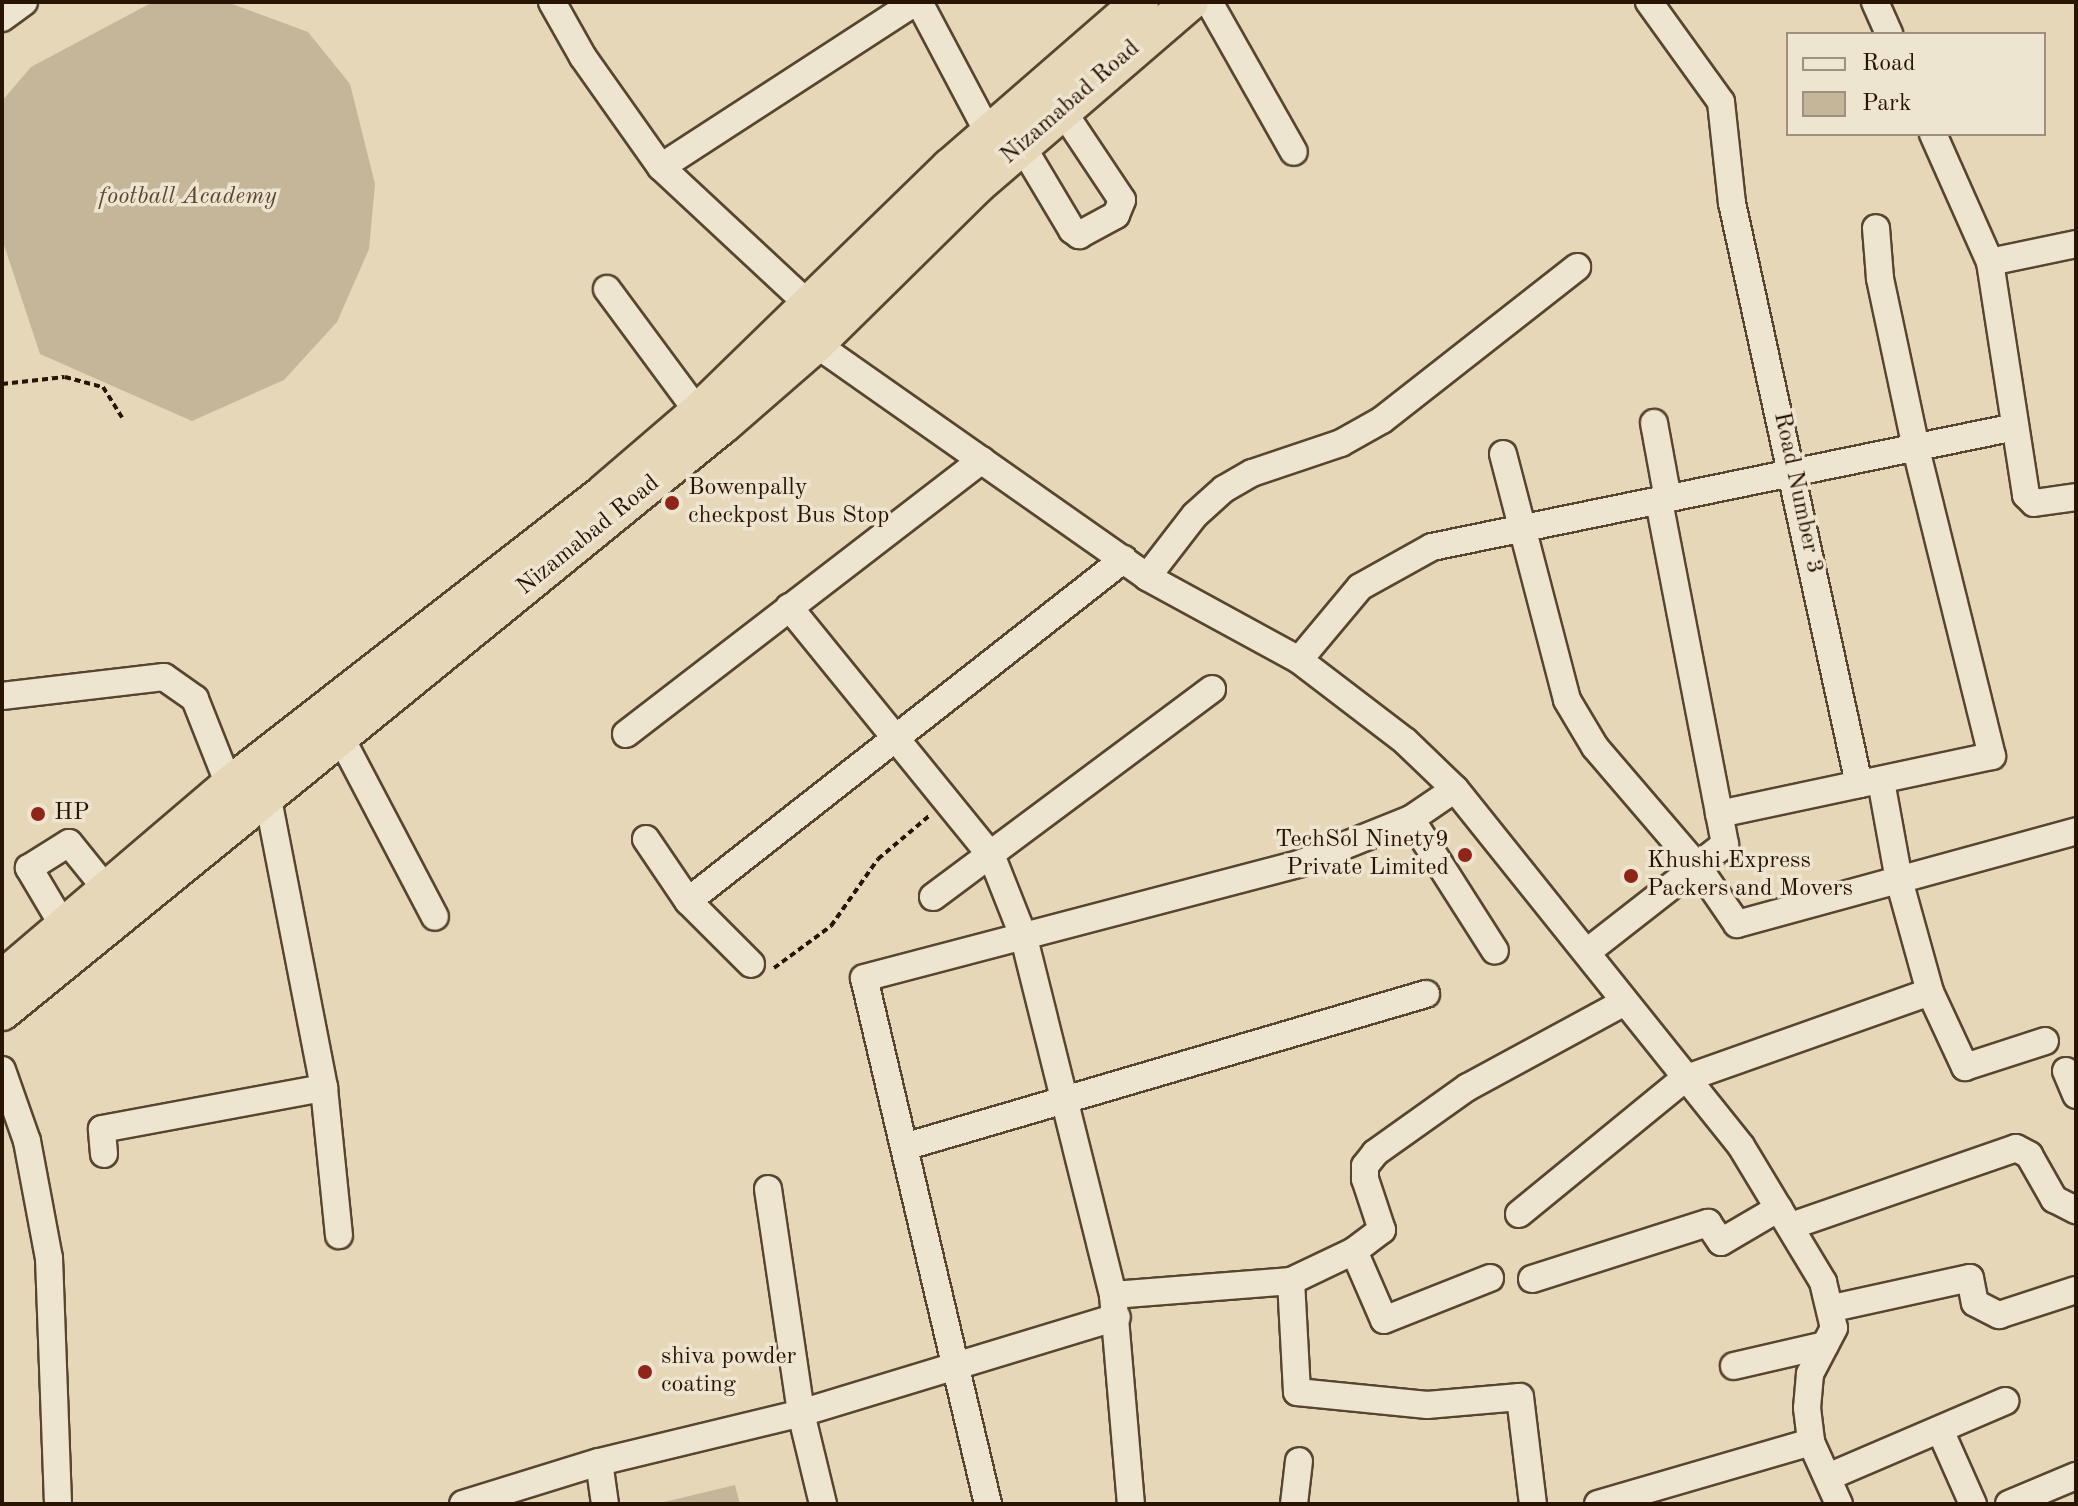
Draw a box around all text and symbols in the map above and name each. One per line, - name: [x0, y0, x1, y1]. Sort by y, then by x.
- legend: [1786, 32, 2046, 136]
- street label: Nizamabad Road: [995, 35, 1147, 171]
- text: Road: [1862, 52, 1915, 76]
- text: Park: [1862, 92, 1911, 116]
- park label: football Academy: [99, 184, 277, 212]
- street label: Road Number 3: [1766, 410, 1828, 576]
- street label: Nizamabad Road: [512, 470, 666, 602]
- place label: Bowenpally checkpost Bus Stop: [688, 475, 890, 531]
- marker: Bowenpally checkpost Bus Stop: [663, 494, 681, 512]
- place label: HP: [54, 800, 89, 828]
- marker: HP: [29, 805, 47, 823]
- place label: TechSol Ninety9 Private Limited: [1275, 827, 1449, 883]
- marker: TechSol Ninety9 Private Limited: [1456, 846, 1474, 864]
- place label: Khushi Express Packers and Movers: [1647, 848, 1853, 904]
- marker: Khushi Express Packers and Movers: [1622, 867, 1640, 885]
- place label: shiva powder coating: [661, 1344, 796, 1400]
- marker: shiva powder coating: [636, 1363, 654, 1381]

